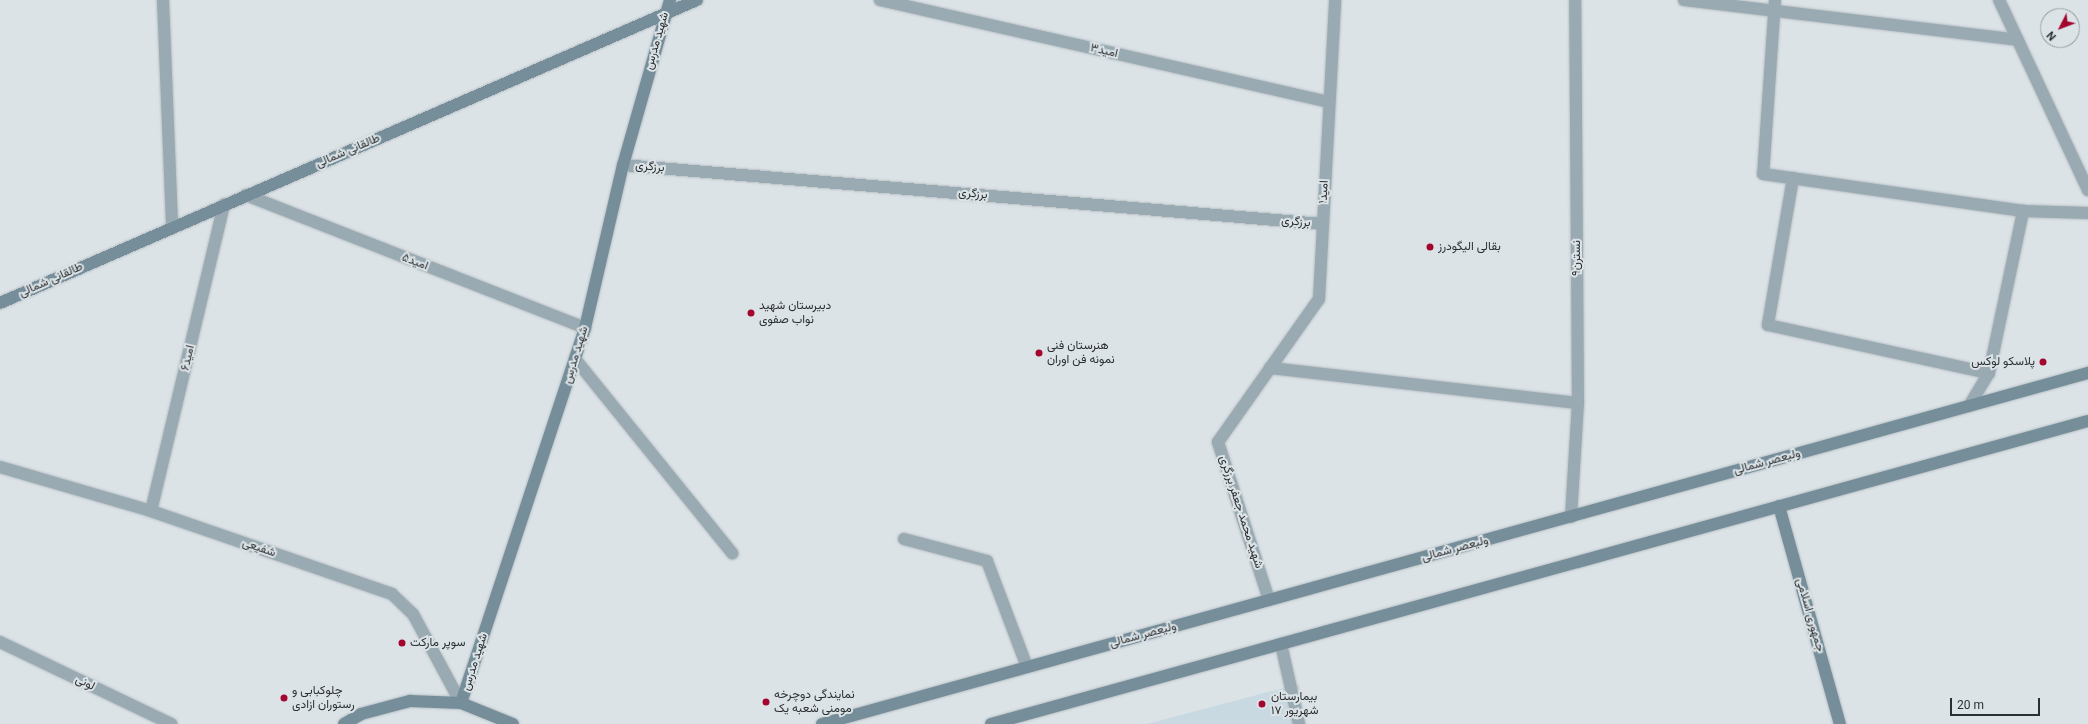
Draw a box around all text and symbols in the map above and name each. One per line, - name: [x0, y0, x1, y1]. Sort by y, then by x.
- north arrow: [2040, 8, 2080, 48]
- street label: شهید مدرس: [642, 11, 672, 71]
- text: N: [2044, 28, 2059, 43]
- street label: امید۳: [1089, 41, 1119, 61]
- street label: طالقانی شمالی: [314, 131, 382, 171]
- street label: برزگری: [635, 159, 665, 175]
- street label: امید۱: [1316, 180, 1332, 204]
- street label: برزگری: [958, 186, 988, 202]
- street label: برزگری: [1281, 214, 1311, 230]
- place label: بقالی الیگودرز: [1438, 240, 1501, 254]
- street label: نسترن۹: [1570, 240, 1584, 276]
- marker: بقالی الیگودرز: [1425, 242, 1435, 252]
- street label: امید۵: [400, 250, 430, 274]
- street label: طالقانی شمالی: [17, 260, 85, 300]
- place label: دبیرستان شهید نواب صفوی: [759, 299, 831, 327]
- marker: دبیرستان شهید نواب صفوی: [746, 308, 756, 318]
- street label: شهید مدرس: [560, 325, 592, 385]
- place label: هنرستان فنی نمونه فن اوران: [1047, 339, 1115, 367]
- street label: امید۶: [178, 344, 198, 372]
- marker: هنرستان فنی نمونه فن اوران: [1034, 348, 1044, 358]
- place label: پلاسکو لوکس: [1971, 355, 2035, 369]
- marker: پلاسکو لوکس: [2038, 357, 2048, 367]
- street label: ولیعصر شمالی: [1732, 446, 1802, 478]
- street label: شهید محمد جعفر برزگری: [1216, 454, 1266, 570]
- street label: ولیعصر شمالی: [1420, 533, 1490, 565]
- street label: شفیعی: [240, 536, 278, 560]
- street label: جمهوری اسلامی: [1793, 577, 1827, 653]
- street label: ولیعصر شمالی: [1108, 619, 1178, 651]
- street label: شهید مدرس: [459, 632, 491, 692]
- place label: سوپر مارکت: [410, 636, 466, 650]
- marker: سوپر مارکت: [397, 638, 407, 648]
- street label: لونی: [73, 672, 97, 694]
- place label: چلوکبابی و رستوران ازادی: [292, 684, 355, 712]
- place label: نمایندگی دوچرخه مومنی شعبه یک: [774, 688, 855, 716]
- place label: بیمارستان ۱۷ شهریور: [1271, 690, 1318, 718]
- scale bar: [1952, 690, 2042, 716]
- marker: چلوکبابی و رستوران ازادی: [279, 693, 289, 703]
- marker: نمایندگی دوچرخه مومنی شعبه یک: [761, 697, 771, 707]
- marker: بیمارستان ۱۷ شهریور: [1256, 698, 1268, 710]
- text: 20 m: [1957, 698, 1984, 712]

